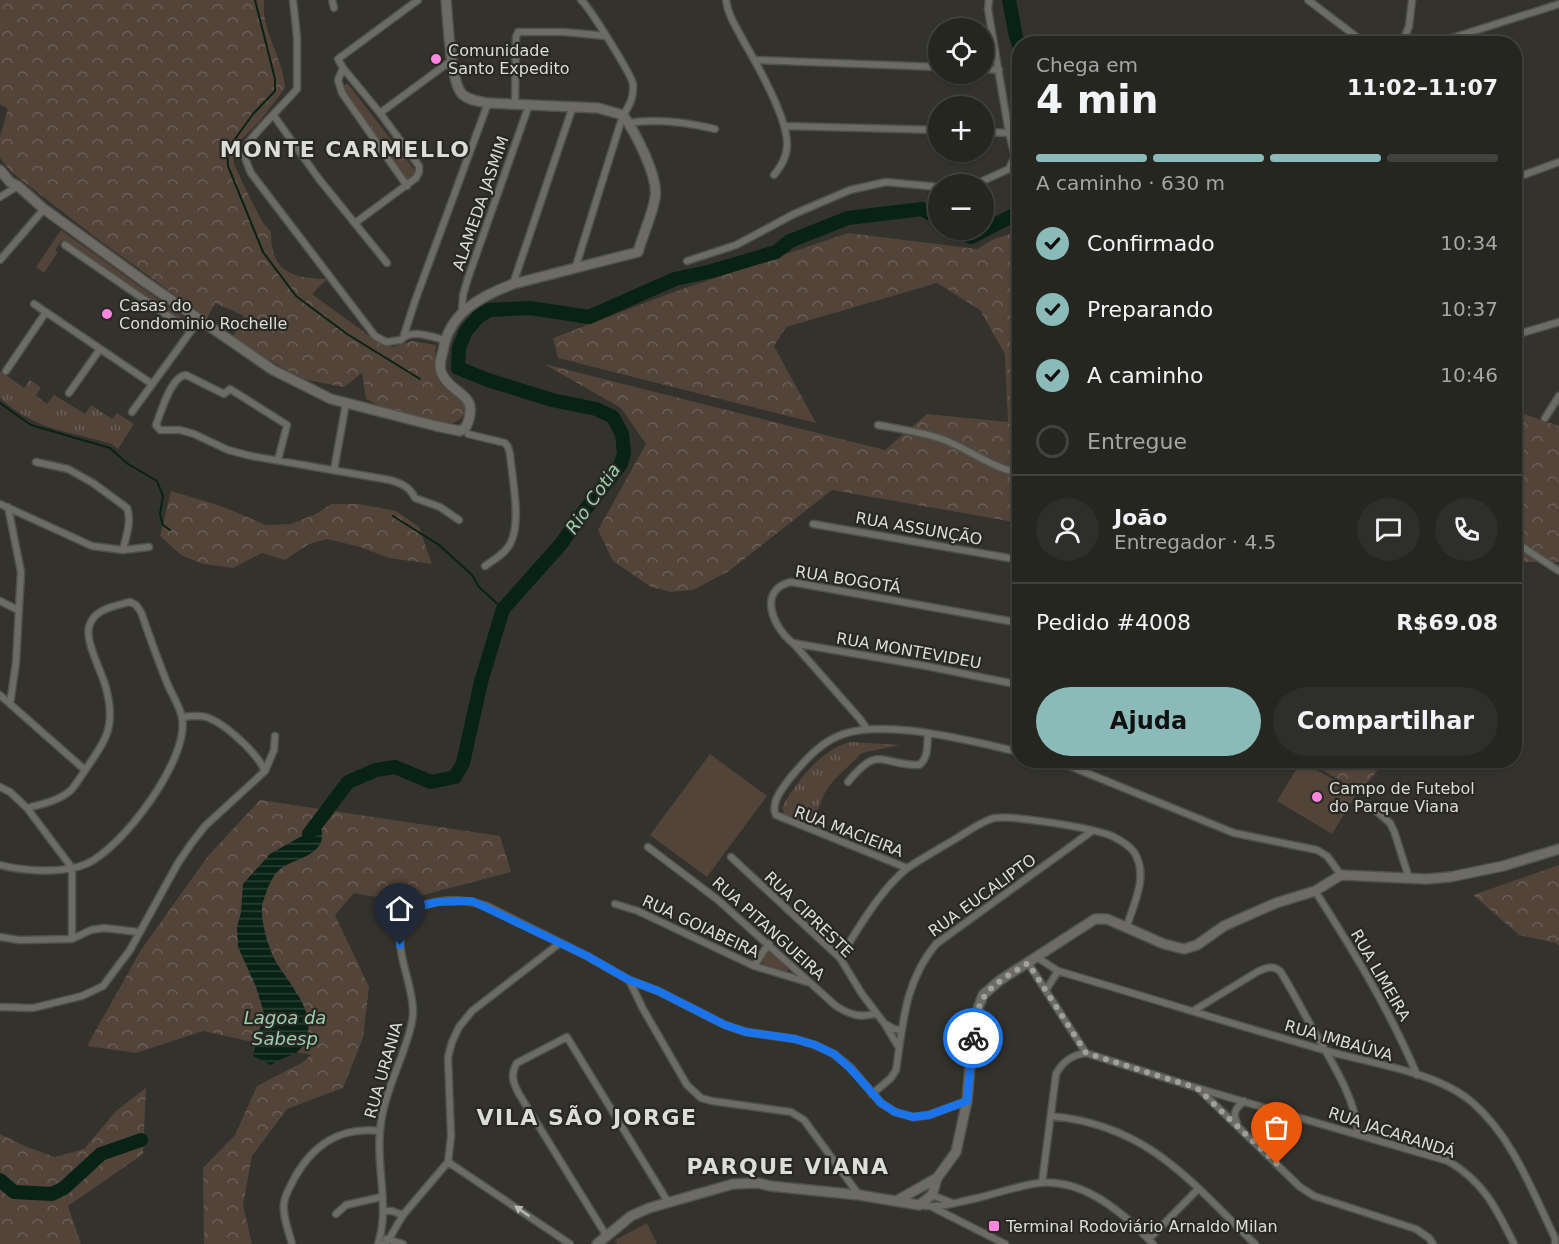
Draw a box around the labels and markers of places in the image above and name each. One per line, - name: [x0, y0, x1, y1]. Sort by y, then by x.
- place label: Comunidade Santo Expedito: [448, 41, 570, 78]
- marker: Comunidade Santo Expedito: [429, 52, 443, 66]
- place label: Casas do Condominio Rochelle: [119, 296, 287, 333]
- marker: Casas do Condominio Rochelle: [100, 307, 114, 321]
- place label: Campo de Futebol do Parque Viana: [1329, 779, 1475, 816]
- marker: Campo de Futebol do Parque Viana: [1310, 790, 1324, 804]
- pin: [374, 883, 425, 945]
- pin: [1251, 1102, 1302, 1164]
- place label: Terminal Rodoviário Arnaldo Milan: [1005, 1217, 1278, 1236]
- marker: Terminal Rodoviário Arnaldo Milan: [987, 1219, 1001, 1233]

